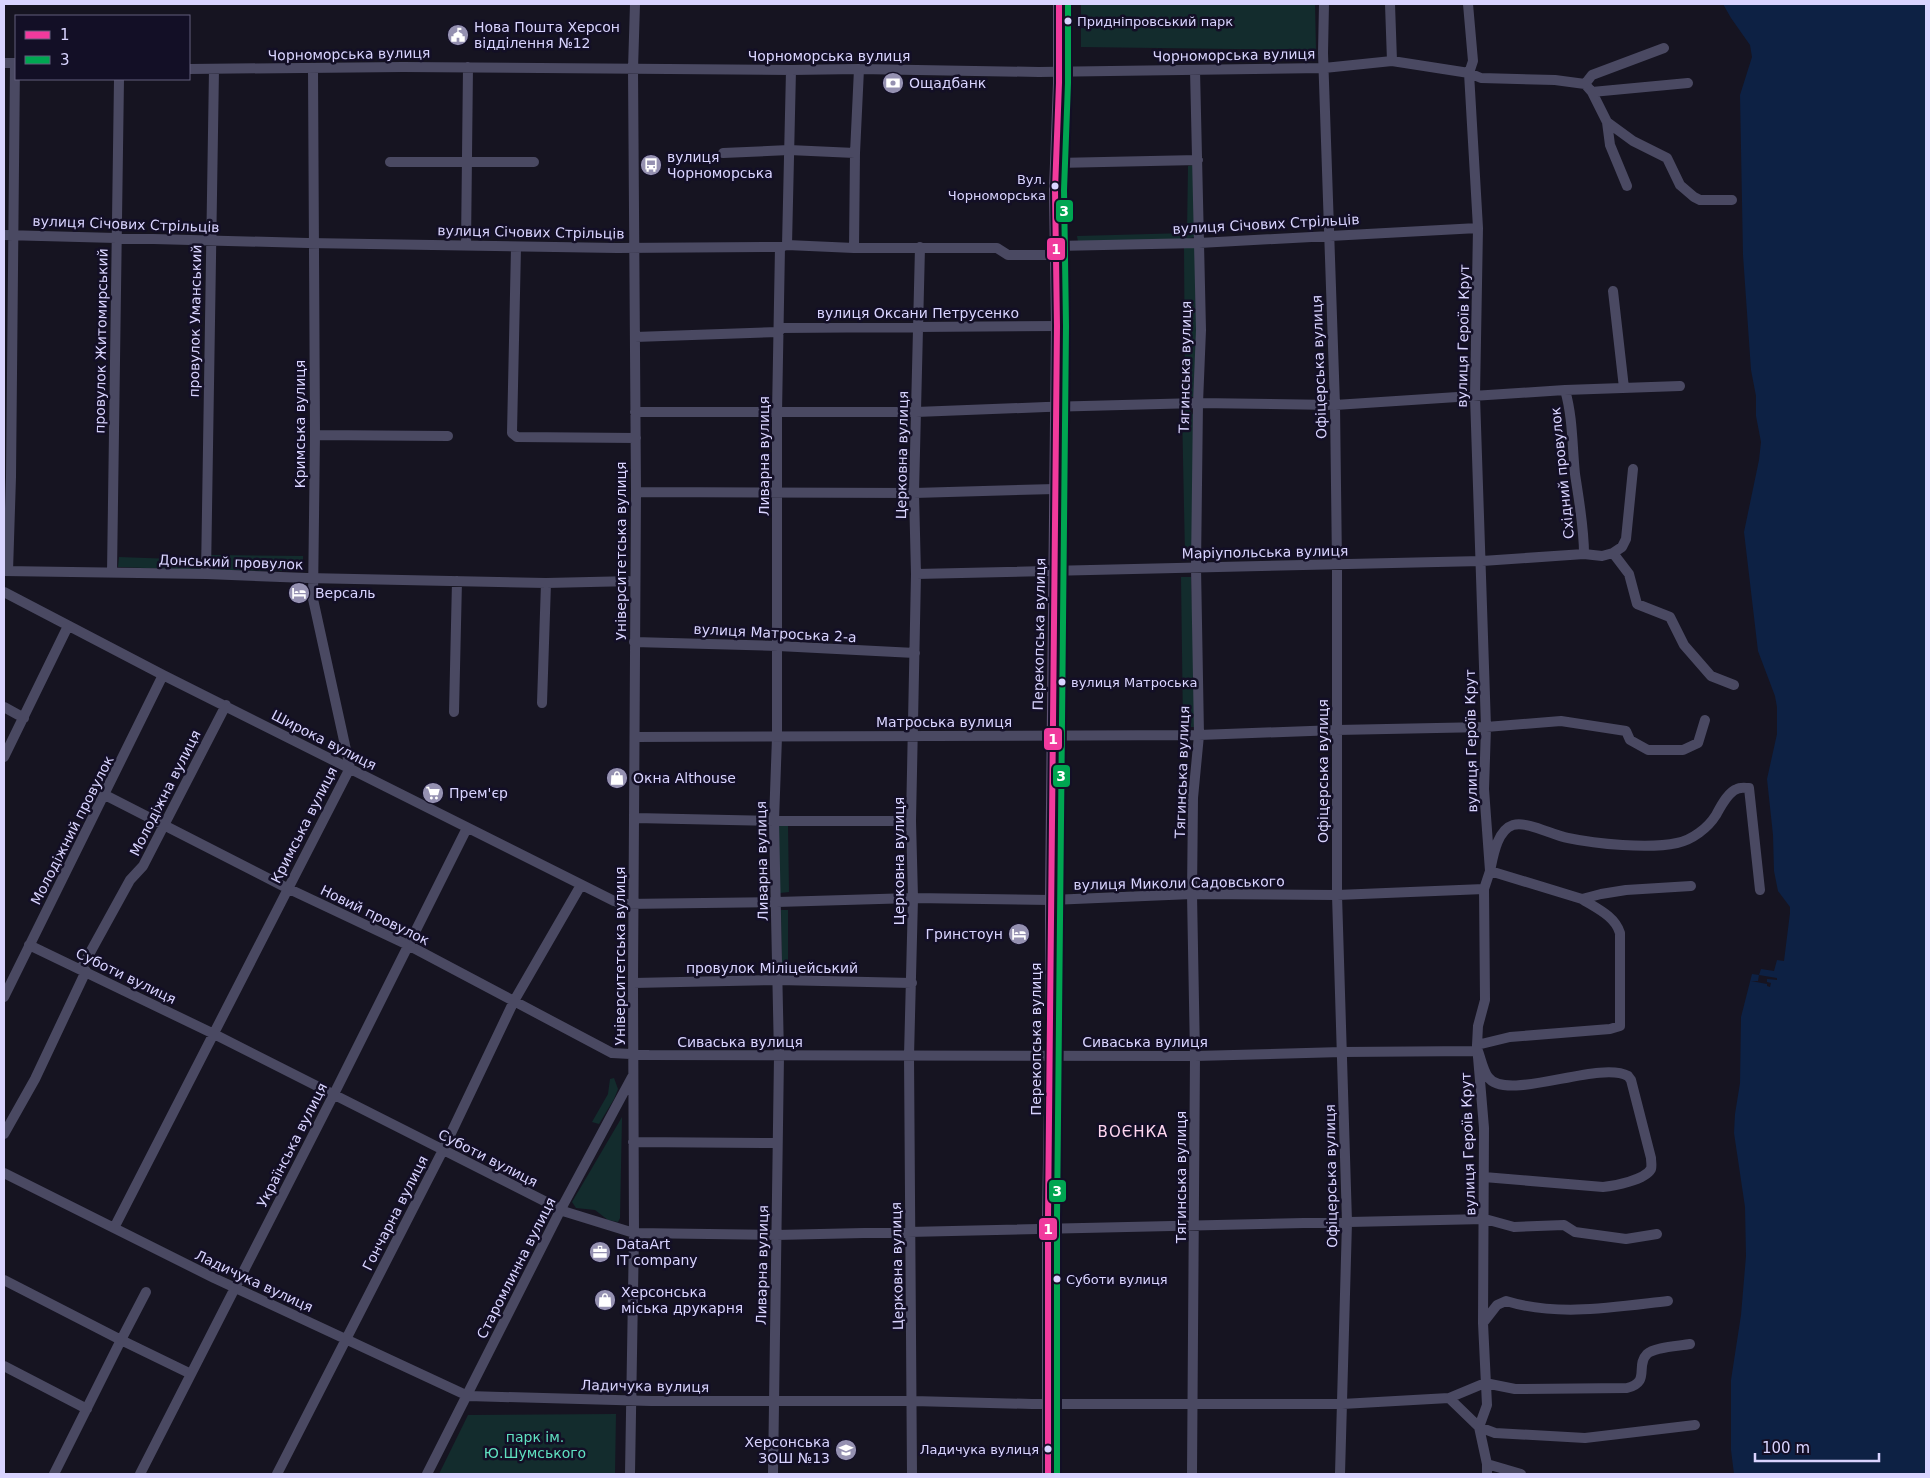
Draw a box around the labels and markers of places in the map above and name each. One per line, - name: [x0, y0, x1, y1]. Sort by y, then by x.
- place label: Придніпровський парк: [1077, 14, 1233, 29]
- marker: Придніпровський парк: [1063, 16, 1073, 26]
- place label: Нова Пошта Херсон відділення №12: [474, 19, 620, 51]
- public building icon: Нова Пошта Херсон відділення №12: [446, 23, 470, 47]
- bank icon: Ощадбанк: [881, 71, 905, 95]
- place label: Ощадбанк: [909, 75, 986, 91]
- place label: вулиця Чорноморська: [667, 149, 773, 181]
- bus stop icon: вулиця Чорноморська: [639, 153, 663, 177]
- place label: Вул. Чорноморська: [948, 172, 1046, 203]
- marker: Вул. Чорноморська: [1050, 181, 1060, 191]
- hotel icon: Версаль: [287, 581, 311, 605]
- place label: Версаль: [315, 585, 376, 601]
- place label: вулиця Матроська: [1071, 675, 1198, 690]
- marker: вулиця Матроська: [1057, 677, 1067, 687]
- shop icon: Окна Althouse: [605, 766, 629, 790]
- place label: Окна Althouse: [633, 770, 736, 786]
- supermarket icon: Прем'єр: [421, 781, 445, 805]
- place label: Прем'єр: [449, 785, 508, 801]
- hotel icon: Гринстоун: [1007, 922, 1031, 946]
- place label: Гринстоун: [925, 926, 1003, 942]
- place label: DataArt IT company: [616, 1236, 698, 1268]
- office icon: DataArt IT company: [588, 1240, 612, 1264]
- place label: Суботи вулиця: [1066, 1272, 1168, 1287]
- marker: Суботи вулиця: [1052, 1274, 1062, 1284]
- place label: Херсонська міська друкарня: [621, 1284, 743, 1316]
- shop icon: Херсонська міська друкарня: [593, 1288, 617, 1312]
- place label: Херсонська ЗОШ №13: [745, 1434, 830, 1466]
- school or university icon: Херсонська ЗОШ №13: [834, 1438, 858, 1462]
- place label: Ладичука вулиця: [920, 1442, 1039, 1457]
- marker: Ладичука вулиця: [1043, 1444, 1053, 1454]

